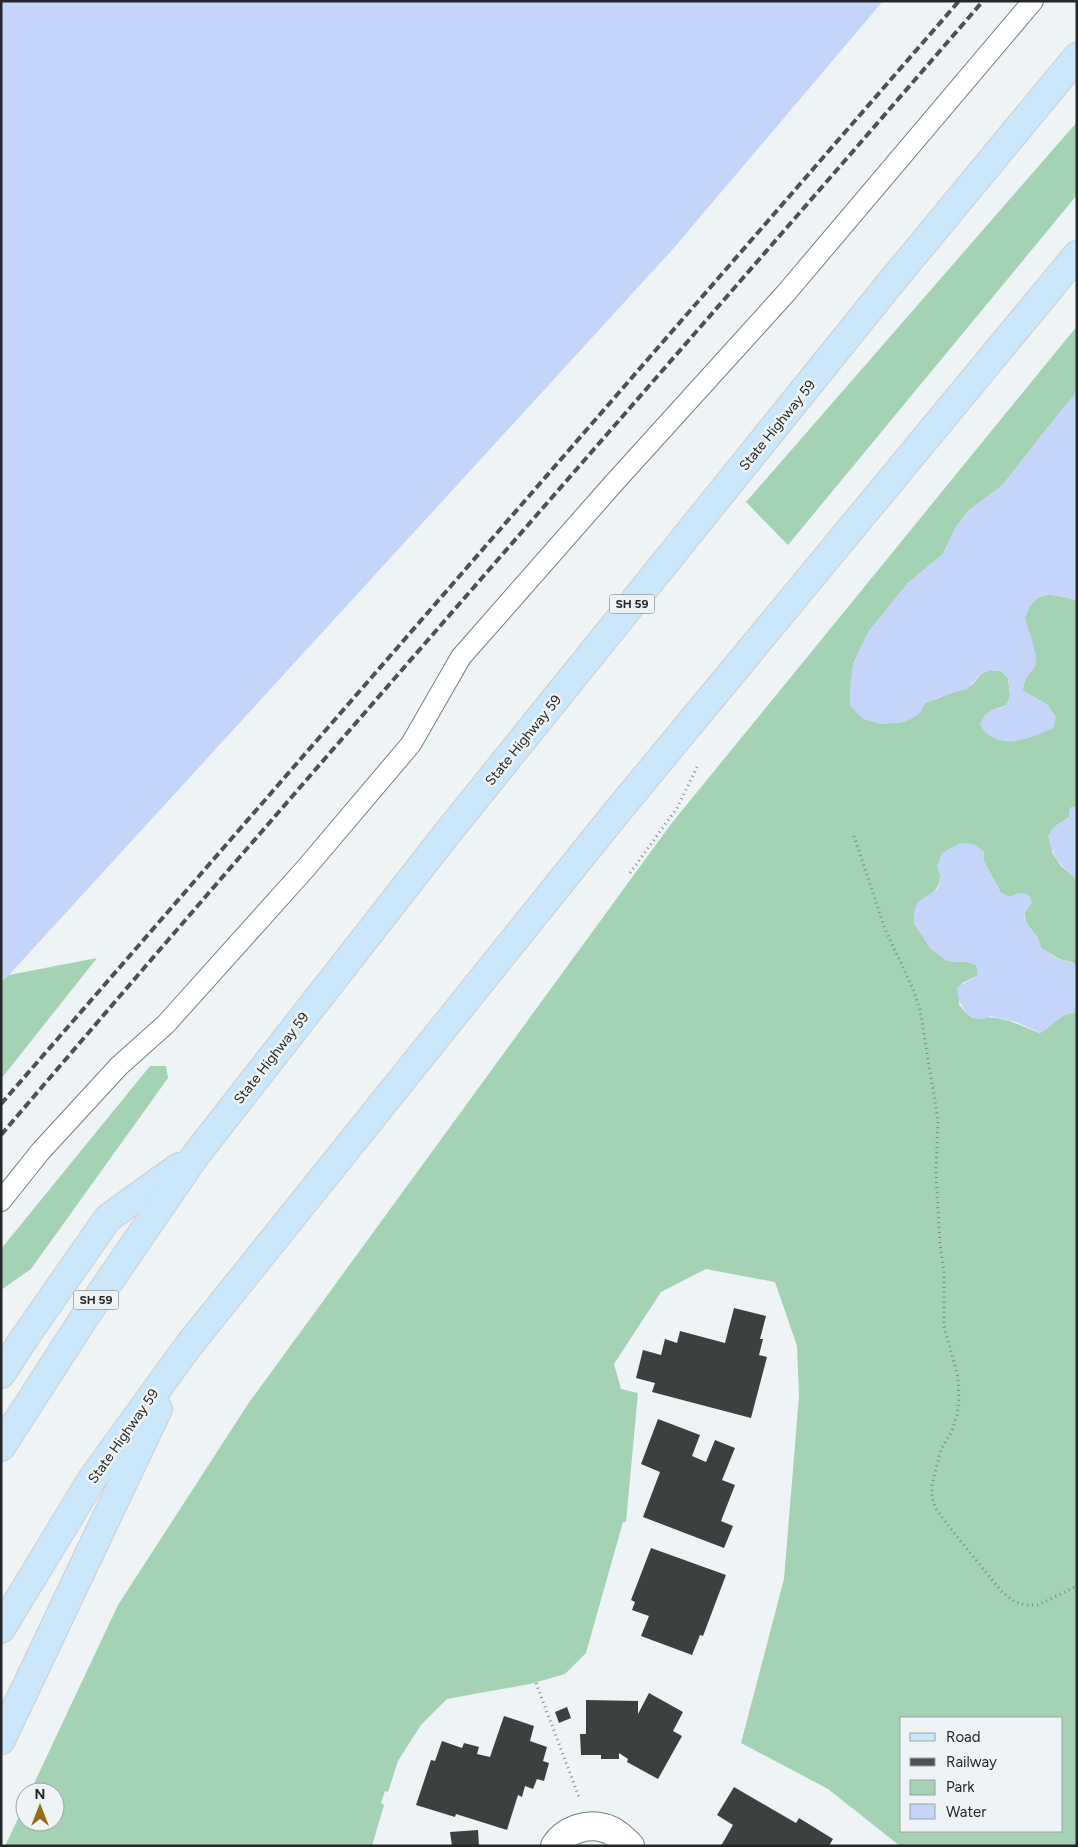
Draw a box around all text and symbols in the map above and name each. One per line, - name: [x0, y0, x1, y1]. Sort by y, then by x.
- street label: State Highway 59: [736, 377, 819, 474]
- road number: SH 59: [610, 594, 654, 614]
- street label: State Highway 59: [482, 692, 565, 789]
- street label: State Highway 59: [230, 1009, 313, 1108]
- road number: SH 59: [74, 1290, 118, 1310]
- street label: State Highway 59: [84, 1386, 162, 1487]
- legend: [900, 1717, 1063, 1832]
- text: Road: [946, 1728, 981, 1746]
- text: Railway: [946, 1753, 997, 1771]
- text: Park: [946, 1778, 975, 1796]
- north arrow: [15, 1782, 65, 1832]
- text: N: [35, 1786, 45, 1803]
- text: Water: [946, 1803, 986, 1821]

